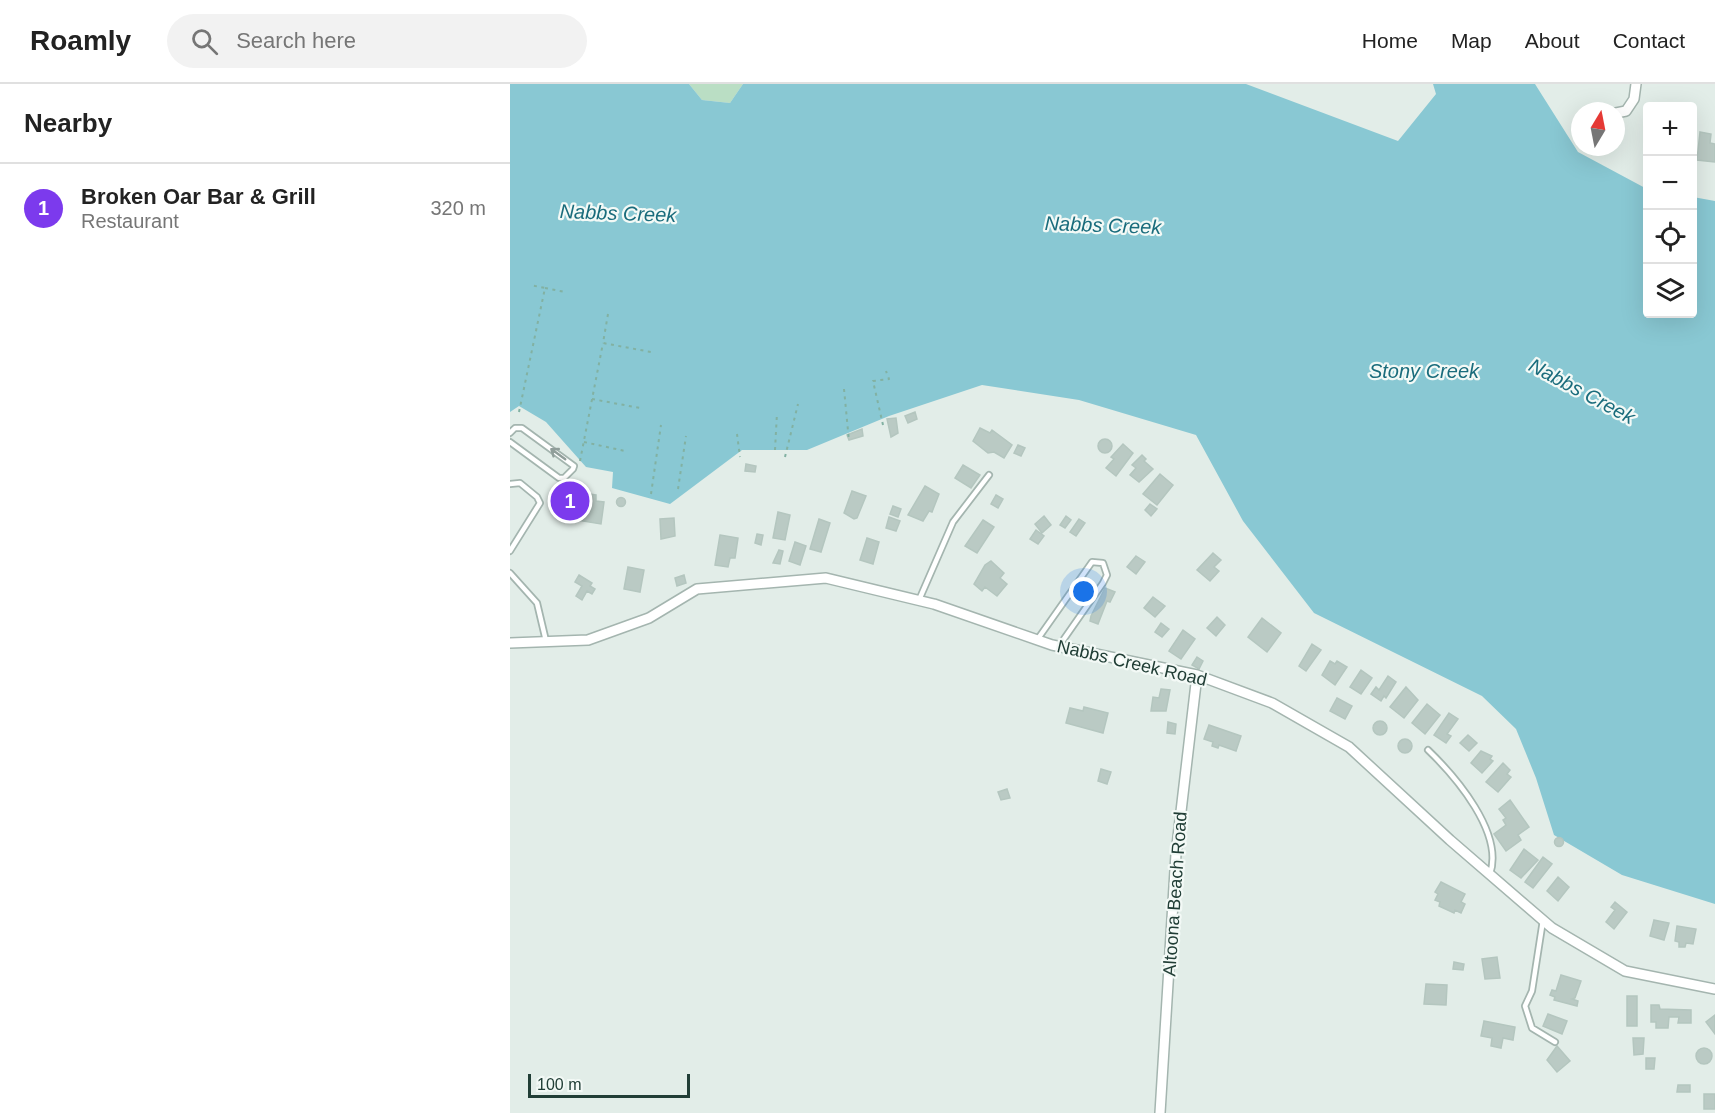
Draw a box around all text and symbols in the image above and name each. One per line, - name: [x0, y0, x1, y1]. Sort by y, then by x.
- search box: [167, 14, 587, 68]
- text: Roamly: [30, 25, 131, 56]
- icon: search: [188, 25, 221, 58]
- text: Search here: [236, 28, 356, 53]
- text: Home: [1362, 29, 1418, 52]
- text: Map: [1451, 29, 1492, 52]
- text: About: [1525, 29, 1580, 52]
- text: Contact: [1613, 29, 1685, 52]
- north arrow: [1571, 102, 1625, 156]
- map controls: [1643, 102, 1697, 318]
- button: +: [1643, 102, 1697, 156]
- text: Nearby: [24, 108, 112, 138]
- button: −: [1643, 156, 1697, 210]
- text: Broken Oar Bar & Grill: [81, 184, 316, 209]
- text: 1: [38, 197, 49, 219]
- text: 320 m: [430, 197, 486, 219]
- water label: Nabbs Creek: [559, 200, 678, 226]
- text: Restaurant: [81, 210, 179, 232]
- button: locate: [1643, 210, 1697, 264]
- water label: Nabbs Creek: [1044, 212, 1163, 238]
- button: layers: [1643, 264, 1697, 318]
- water label: Nabbs Creek: [1525, 354, 1640, 429]
- water label: Stony Creek: [1369, 360, 1480, 382]
- one-way arrow: [550, 448, 566, 461]
- pin: 1: [550, 478, 590, 524]
- your location: [1069, 577, 1098, 606]
- street label: Nabbs Creek Road: [1055, 636, 1209, 690]
- street label: Altoona Beach Road: [1159, 811, 1191, 977]
- scale bar: [528, 1071, 690, 1098]
- text: 100 m: [537, 1076, 581, 1093]

